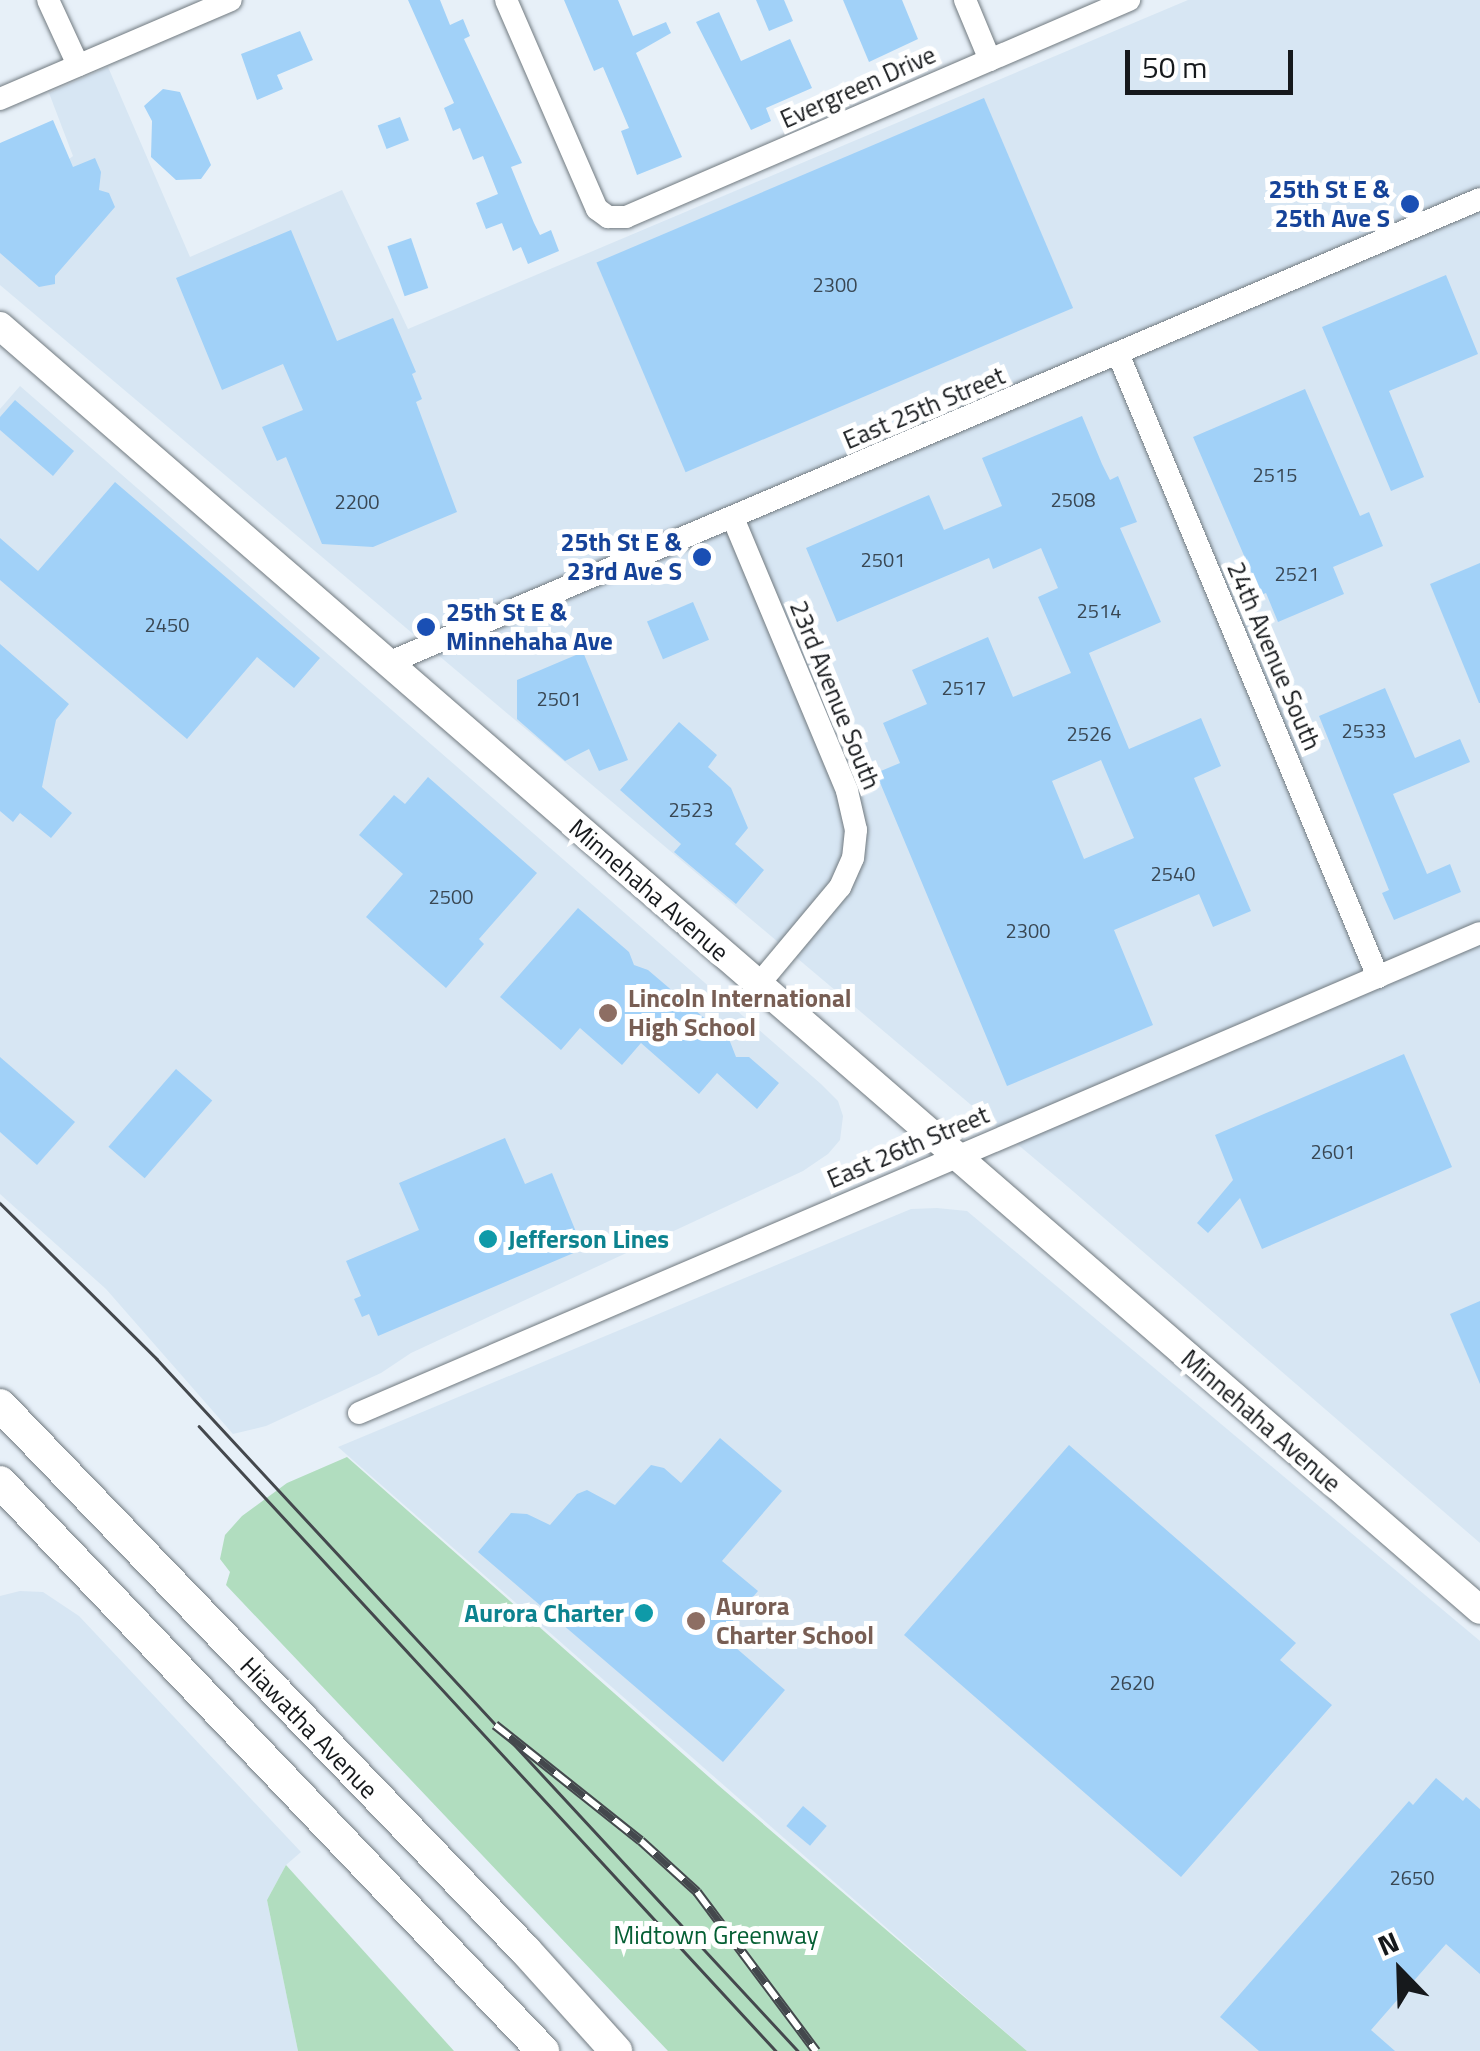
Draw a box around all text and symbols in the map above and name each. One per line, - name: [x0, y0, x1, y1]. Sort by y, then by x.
- scale bar: [1130, 30, 1298, 92]
- street label: Evergreen Drive: [776, 39, 940, 135]
- text: 50 m: [1142, 44, 1207, 90]
- place label: 25th St E & 25th Ave S: [1269, 175, 1390, 234]
- marker: 25th St E & 25th Ave S: [1399, 193, 1421, 215]
- house number: 2300: [813, 272, 857, 296]
- street label: East 25th Street: [839, 361, 1009, 455]
- house number: 2515: [1253, 462, 1297, 486]
- house number: 2508: [1051, 487, 1095, 511]
- house number: 2200: [335, 489, 379, 513]
- place label: 25th St E & 23rd Ave S: [561, 528, 682, 587]
- marker: 25th St E & 23rd Ave S: [691, 546, 713, 568]
- house number: 2501: [861, 547, 905, 571]
- street label: 24th Avenue South: [1221, 557, 1327, 755]
- house number: 2521: [1275, 561, 1319, 585]
- street label: 23rd Avenue South: [783, 596, 887, 794]
- place label: 25th St E & Minnehaha Ave: [446, 598, 613, 657]
- house number: 2514: [1077, 598, 1121, 622]
- house number: 2450: [145, 612, 189, 636]
- marker: 25th St E & Minnehaha Ave: [415, 616, 437, 638]
- house number: 2517: [942, 675, 986, 699]
- house number: 2501: [537, 686, 581, 710]
- house number: 2533: [1342, 718, 1386, 742]
- house number: 2526: [1067, 721, 1111, 745]
- house number: 2523: [669, 797, 713, 821]
- street label: Minnehaha Avenue: [563, 813, 735, 967]
- house number: 2540: [1151, 861, 1195, 885]
- house number: 2500: [429, 884, 473, 908]
- house number: 2300: [1006, 918, 1050, 942]
- place label: Lincoln International High School: [628, 984, 851, 1043]
- marker: Lincoln International High School: [597, 1002, 619, 1024]
- street label: East 26th Street: [823, 1100, 993, 1194]
- house number: 2601: [1311, 1139, 1355, 1163]
- place label: Jefferson Lines: [508, 1224, 669, 1254]
- marker: Jefferson Lines: [477, 1228, 499, 1250]
- street label: Minnehaha Avenue: [1175, 1344, 1347, 1498]
- place label: Aurora Charter School: [716, 1592, 874, 1651]
- place label: Aurora Charter: [464, 1598, 624, 1628]
- marker: Aurora Charter: [633, 1602, 655, 1624]
- marker: Aurora Charter School: [685, 1610, 707, 1632]
- street label: Hiawatha Avenue: [234, 1651, 384, 1805]
- house number: 2620: [1110, 1670, 1154, 1694]
- house number: 2650: [1390, 1865, 1434, 1889]
- text: N: [1371, 1919, 1405, 1967]
- park label: Midtown Greenway: [613, 1920, 819, 1950]
- north arrow: [1350, 1921, 1450, 2021]

